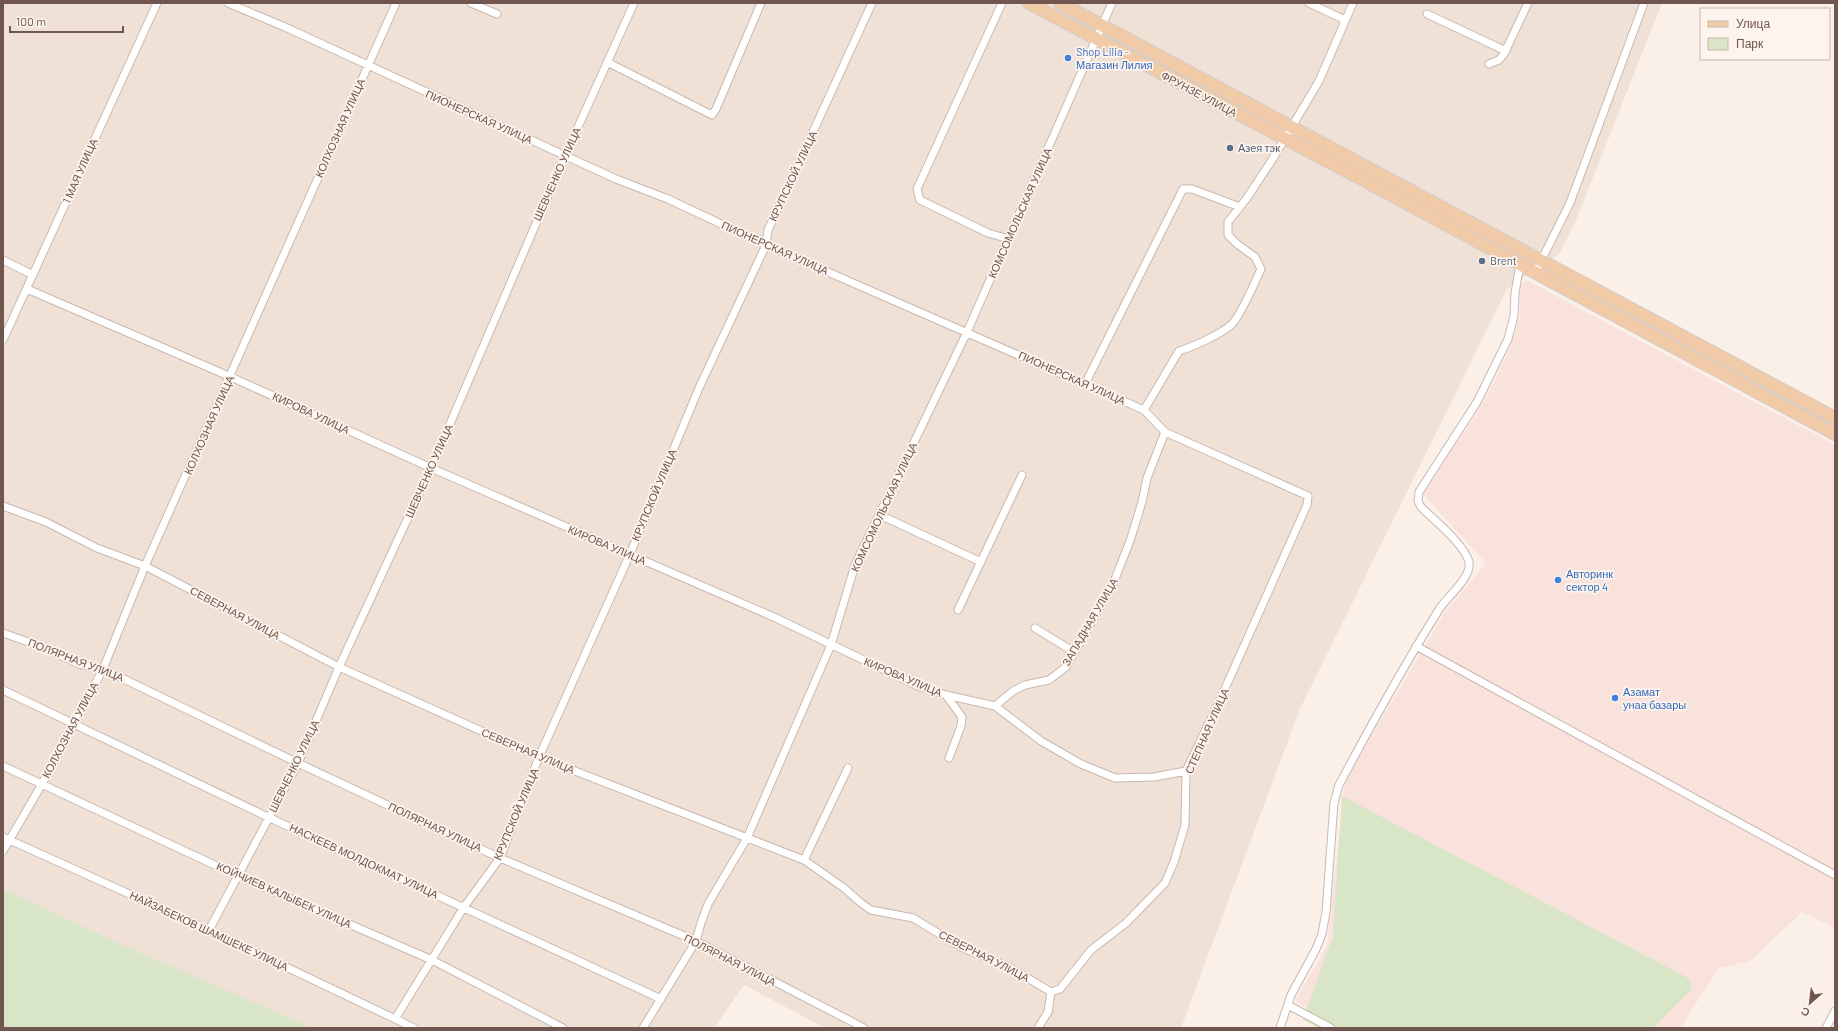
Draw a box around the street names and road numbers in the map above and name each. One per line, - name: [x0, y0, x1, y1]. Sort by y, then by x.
- street label: ФРУНЗЕ УЛИЦА: [1159, 68, 1240, 119]
- street label: КОЛХОЗНАЯ УЛИЦА: [312, 76, 367, 179]
- street label: ПИОНЕРСКАЯ УЛИЦА: [424, 87, 535, 146]
- street label: ШЕВЧЕНКО УЛИЦА: [530, 124, 583, 223]
- street label: КРУПСКОЙ УЛИЦА: [766, 128, 820, 223]
- street label: 1 МАЯ УЛИЦА: [59, 136, 100, 205]
- street label: КОМСОМОЛЬСКАЯ УЛИЦА: [985, 145, 1054, 280]
- street label: ПИОНЕРСКАЯ УЛИЦА: [720, 218, 831, 277]
- street label: ПИОНЕРСКАЯ УЛИЦА: [1017, 348, 1128, 407]
- street label: КОЛХОЗНАЯ УЛИЦА: [181, 373, 236, 476]
- street label: КИРОВА УЛИЦА: [271, 389, 352, 436]
- street label: ШЕВЧЕНКО УЛИЦА: [402, 421, 455, 520]
- street label: КОМСОМОЛЬСКАЯ УЛИЦА: [848, 439, 920, 573]
- street label: КРУПСКОЙ УЛИЦА: [628, 446, 679, 543]
- street label: КИРОВА УЛИЦА: [566, 522, 649, 567]
- street label: ЗАПАДНАЯ УЛИЦА: [1059, 575, 1120, 668]
- street label: СЕВЕРНАЯ УЛИЦА: [188, 583, 283, 642]
- street label: ПОЛЯРНАЯ УЛИЦА: [26, 635, 126, 684]
- street label: КИРОВА УЛИЦА: [862, 654, 945, 699]
- street label: КОЛХОЗНАЯ УЛИЦА: [39, 679, 101, 780]
- street label: СТЕПНАЯ УЛИЦА: [1182, 685, 1231, 776]
- street label: ШЕВЧЕНКО УЛИЦА: [266, 717, 322, 814]
- street label: СЕВЕРНАЯ УЛИЦА: [480, 725, 577, 776]
- street label: КРУПСКОЙ УЛИЦА: [490, 765, 541, 862]
- street label: ПОЛЯРНАЯ УЛИЦА: [386, 799, 485, 854]
- street label: НАСКЕЕВ МОЛДОКМАТ УЛИЦА: [288, 820, 441, 901]
- street label: КОЙЧИЕВ КАЛЫБЕК УЛИЦА: [215, 859, 354, 930]
- street label: НАЙЗАБЕКОВ ШАМШЕКЕ УЛИЦА: [128, 888, 291, 973]
- street label: СЕВЕРНАЯ УЛИЦА: [937, 927, 1032, 984]
- street label: ПОЛЯРНАЯ УЛИЦА: [682, 931, 779, 989]

